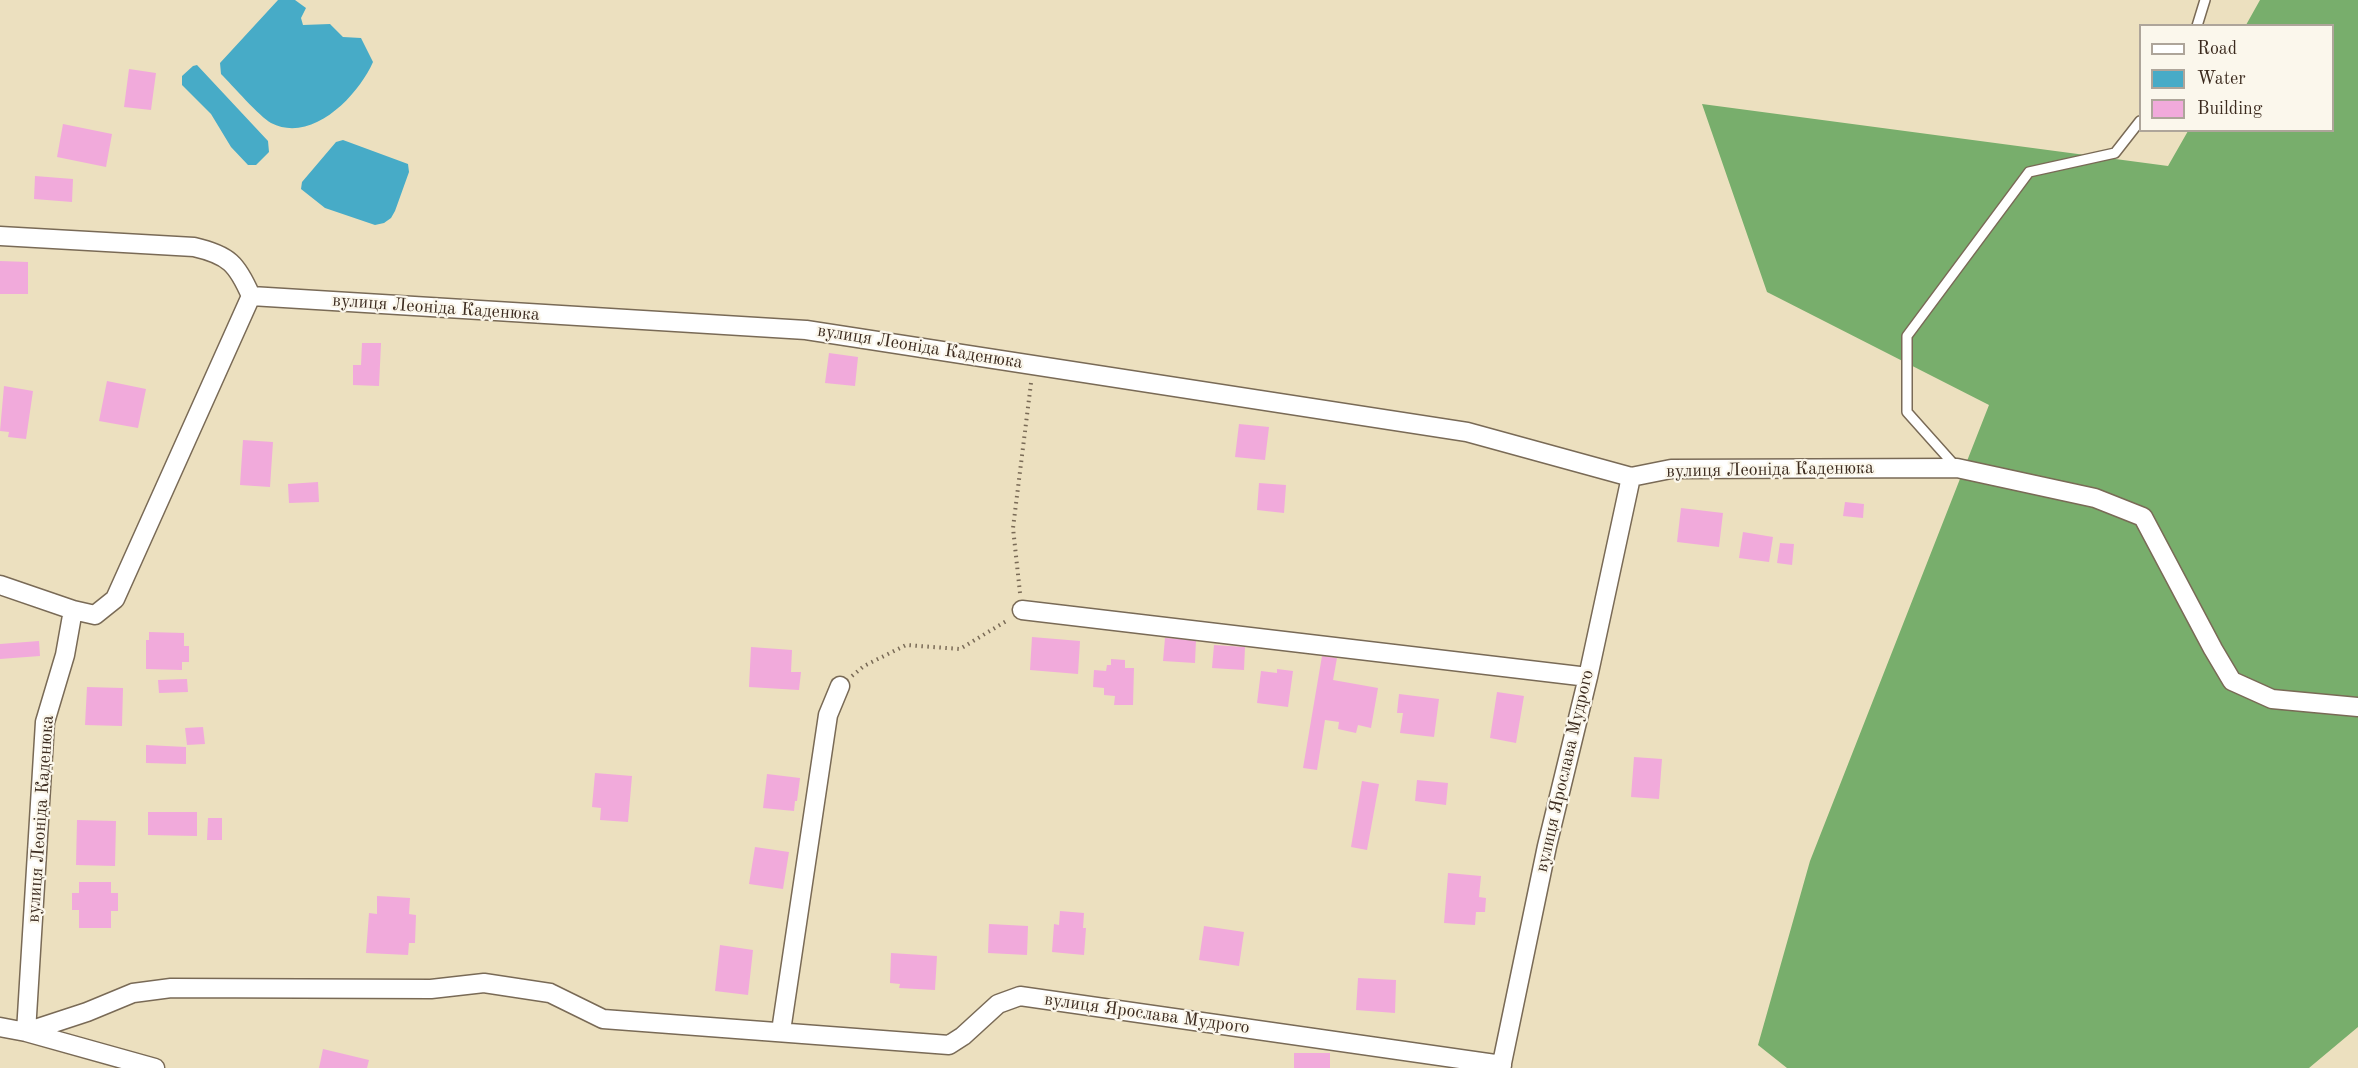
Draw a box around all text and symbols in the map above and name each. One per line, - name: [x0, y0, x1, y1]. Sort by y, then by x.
- legend: [2139, 24, 2334, 132]
- text: Road: [2197, 40, 2237, 58]
- text: Water: [2197, 70, 2246, 88]
- text: Building: [2197, 100, 2262, 118]
- street label: вулиця Леоніда Каденюка: [332, 290, 540, 326]
- street label: вулиця Леоніда Каденюка: [816, 320, 1024, 374]
- street label: вулиця Леоніда Каденюка: [1666, 457, 1874, 483]
- street label: вулиця Ярослава Мудрого: [1531, 668, 1599, 874]
- street label: вулиця Леоніда Каденюка: [23, 715, 59, 923]
- street label: вулиця Ярослава Мудрого: [1043, 989, 1251, 1039]

